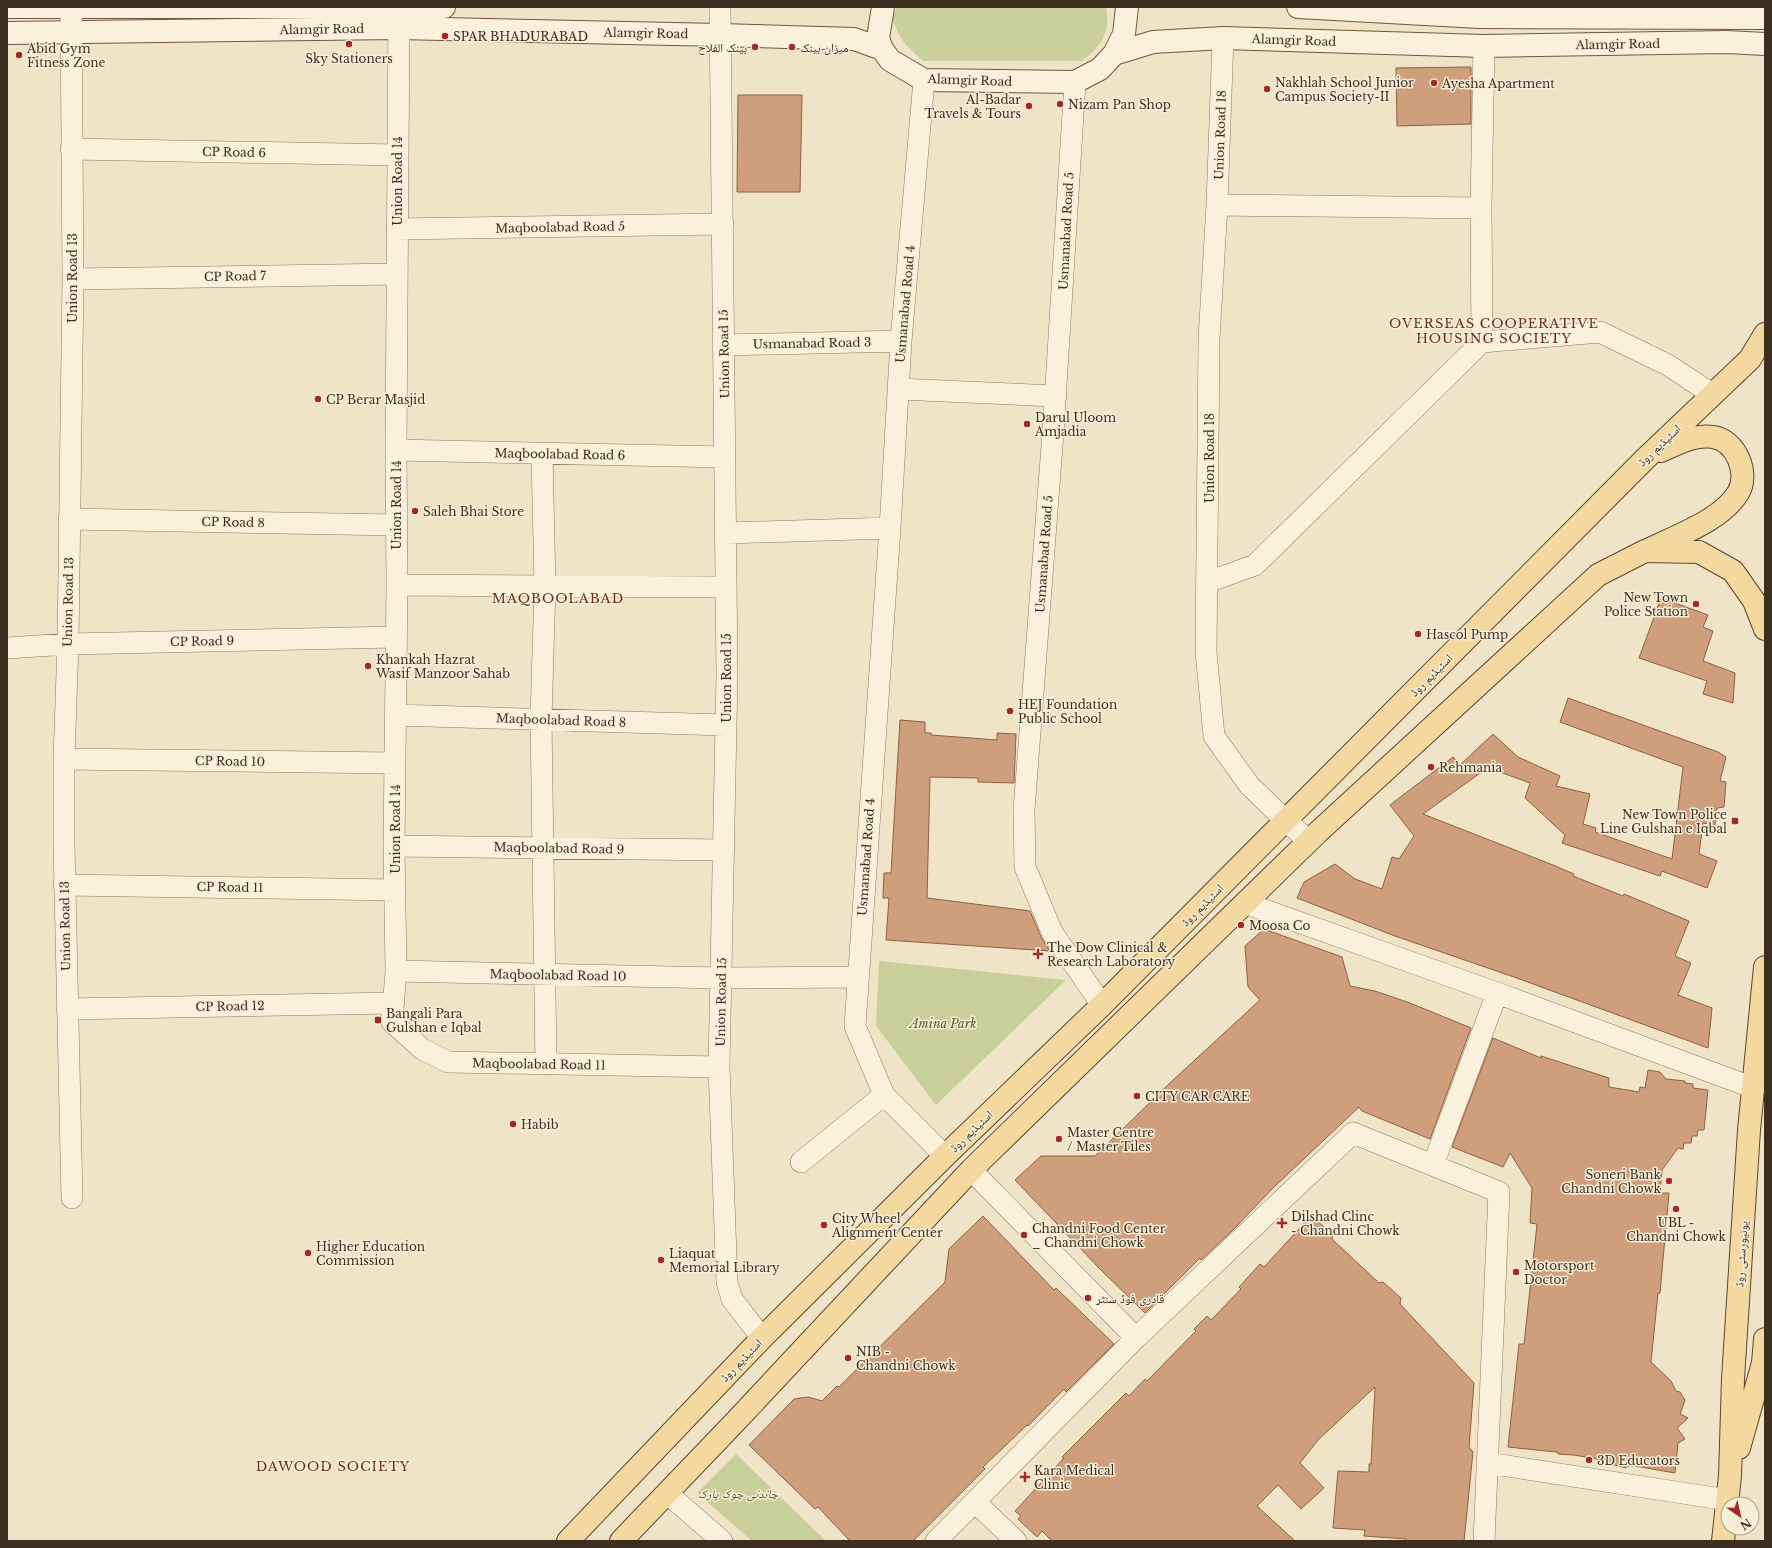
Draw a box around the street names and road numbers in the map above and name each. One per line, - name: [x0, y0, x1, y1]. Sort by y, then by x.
- street label: Alamgir Road: [278, 21, 365, 37]
- street label: Alamgir Road: [602, 25, 689, 41]
- street label: Alamgir Road: [1250, 31, 1337, 49]
- street label: Alamgir Road: [1574, 36, 1661, 52]
- street label: Alamgir Road: [926, 71, 1013, 89]
- street label: Union Road 18: [1211, 90, 1229, 180]
- street label: Union Road 14: [390, 136, 405, 226]
- street label: CP Road 6: [202, 144, 266, 160]
- street label: Usmanabad Road 5: [1055, 171, 1077, 290]
- street label: Maqboolabad Road 5: [495, 218, 625, 236]
- street label: Union Road 13: [65, 233, 80, 323]
- street label: Usmanabad Road 4: [892, 244, 918, 364]
- street label: CP Road 7: [204, 268, 267, 284]
- street label: Union Road 15: [716, 309, 732, 399]
- street label: Usmanabad Road 3: [753, 334, 871, 352]
- street label: Union Road 18: [1202, 413, 1217, 503]
- street label: اسٹیڈیم روڈ: [1634, 421, 1684, 470]
- street label: Maqboolabad Road 6: [494, 445, 626, 463]
- street label: Union Road 14: [389, 460, 404, 550]
- street label: Usmanabad Road 5: [1032, 494, 1056, 613]
- street label: CP Road 8: [201, 514, 265, 530]
- street label: Union Road 13: [60, 557, 76, 647]
- street label: CP Road 9: [170, 633, 234, 649]
- street label: Union Road 15: [719, 633, 734, 723]
- street label: اسٹیڈیم روڈ: [1407, 650, 1456, 700]
- street label: Maqboolabad Road 8: [496, 710, 626, 730]
- street label: CP Road 10: [195, 753, 265, 769]
- street label: Union Road 14: [388, 784, 403, 874]
- street label: Usmanabad Road 4: [854, 797, 878, 917]
- street label: Maqboolabad Road 9: [493, 839, 625, 857]
- street label: CP Road 11: [196, 879, 264, 895]
- street label: اسٹیڈیم روڈ: [1178, 880, 1227, 930]
- street label: Union Road 13: [57, 881, 73, 971]
- street label: Union Road 15: [713, 957, 729, 1047]
- street label: Maqboolabad Road 10: [489, 966, 627, 984]
- street label: CP Road 12: [195, 998, 265, 1014]
- street label: Maqboolabad Road 11: [472, 1055, 606, 1073]
- street label: اسٹیڈیم روڈ: [946, 1107, 996, 1156]
- street label: یونیورسٹی روڈ: [1731, 1220, 1751, 1288]
- street label: اسٹیڈیم روڈ: [717, 1335, 766, 1385]

